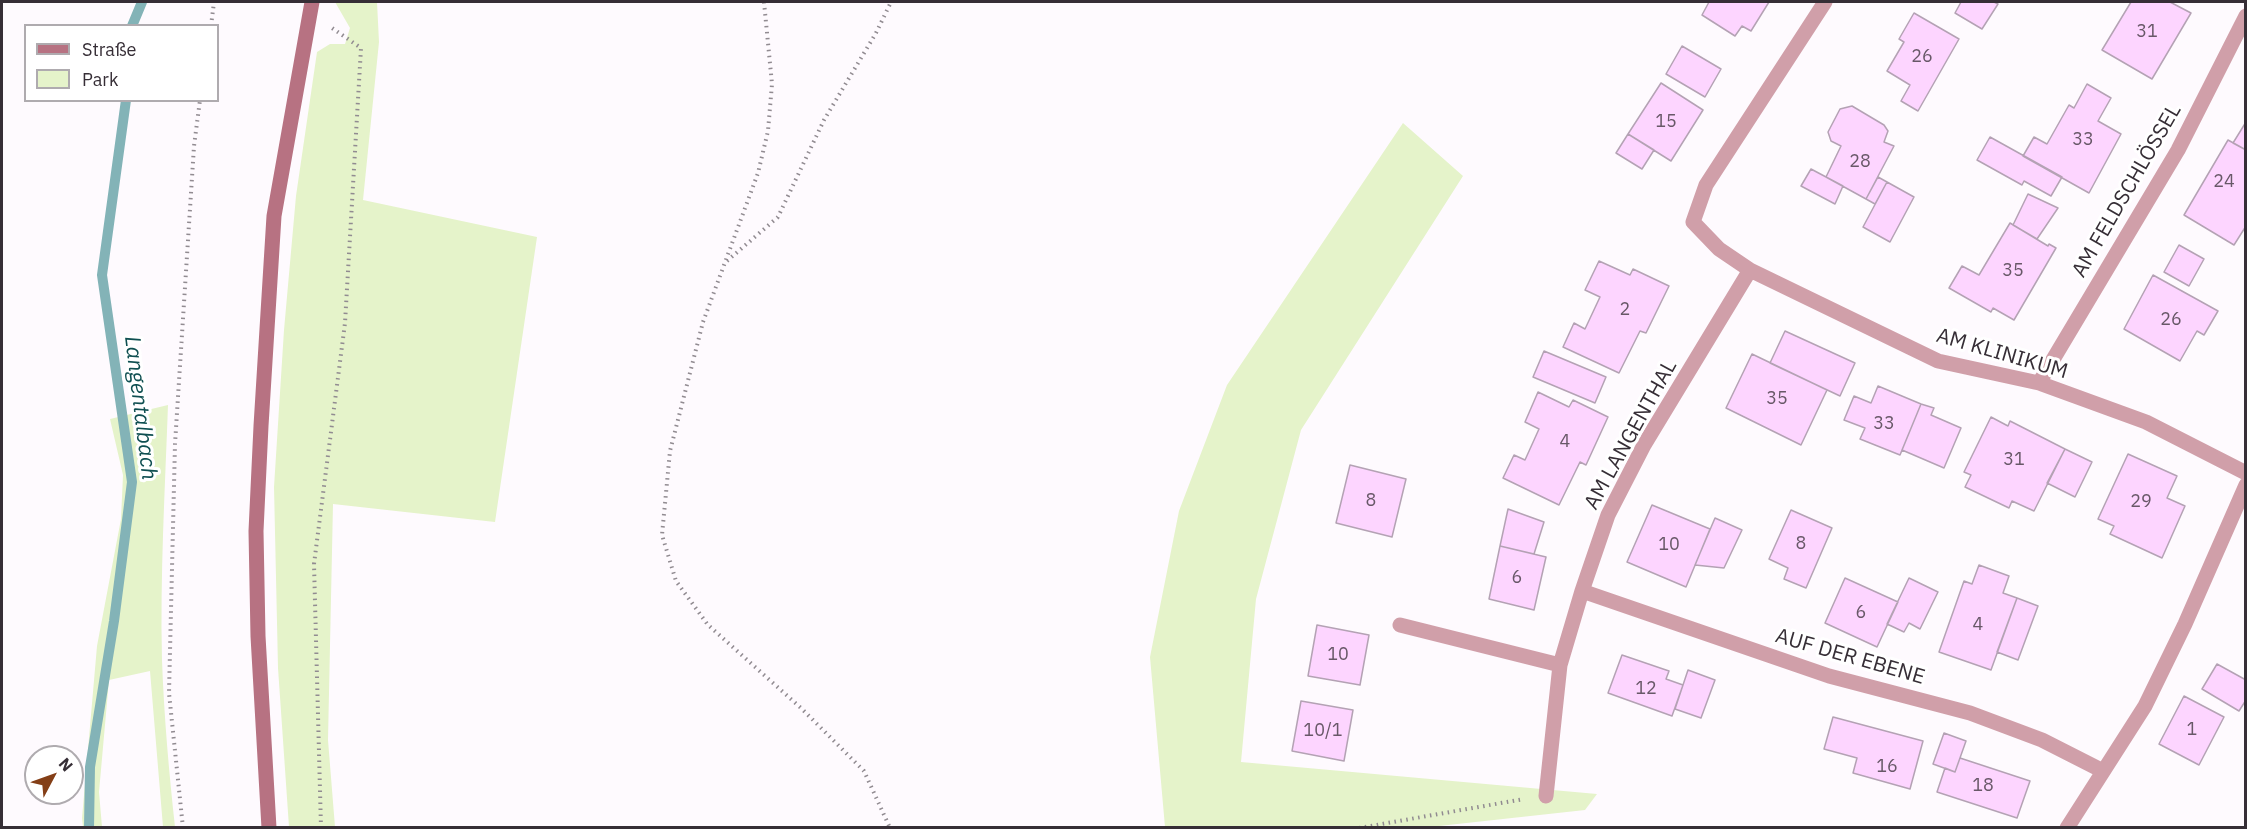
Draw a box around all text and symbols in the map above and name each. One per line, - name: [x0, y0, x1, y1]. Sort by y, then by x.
- house number: 31: [2136, 21, 2158, 43]
- legend: [24, 24, 219, 102]
- text: Straße: [82, 38, 136, 61]
- house number: 26: [1911, 46, 1933, 68]
- text: Park: [82, 68, 118, 91]
- street label: AM FELDSCHLÖSSEL: [2067, 100, 2187, 282]
- house number: 15: [1655, 111, 1677, 133]
- house number: 33: [2072, 129, 2094, 151]
- house number: 28: [1849, 151, 1871, 173]
- house number: 24: [2213, 171, 2235, 193]
- house number: 35: [2002, 260, 2024, 282]
- house number: 2: [1620, 299, 1630, 321]
- house number: 26: [2160, 309, 2182, 331]
- street label: AM KLINIKUM: [1933, 323, 2071, 385]
- water label: Langentalbach: [118, 335, 162, 481]
- street label: AM LANGENTHAL: [1579, 356, 1683, 514]
- house number: 35: [1766, 388, 1788, 410]
- house number: 33: [1873, 413, 1895, 435]
- house number: 4: [1560, 431, 1570, 453]
- house number: 31: [2003, 449, 2025, 471]
- house number: 8: [1366, 490, 1376, 512]
- house number: 29: [2130, 491, 2152, 513]
- house number: 8: [1796, 533, 1806, 555]
- house number: 10: [1658, 534, 1680, 556]
- house number: 6: [1512, 567, 1522, 589]
- house number: 6: [1856, 602, 1866, 624]
- house number: 4: [1973, 614, 1983, 636]
- street label: AUF DER EBENE: [1772, 624, 1928, 690]
- house number: 10: [1327, 644, 1349, 666]
- house number: 12: [1635, 678, 1657, 700]
- house number: 1: [2187, 719, 2197, 741]
- house number: 10/1: [1303, 720, 1343, 742]
- north arrow: [24, 745, 84, 805]
- text: N: [55, 754, 77, 775]
- house number: 16: [1876, 756, 1898, 778]
- house number: 18: [1972, 775, 1994, 797]

